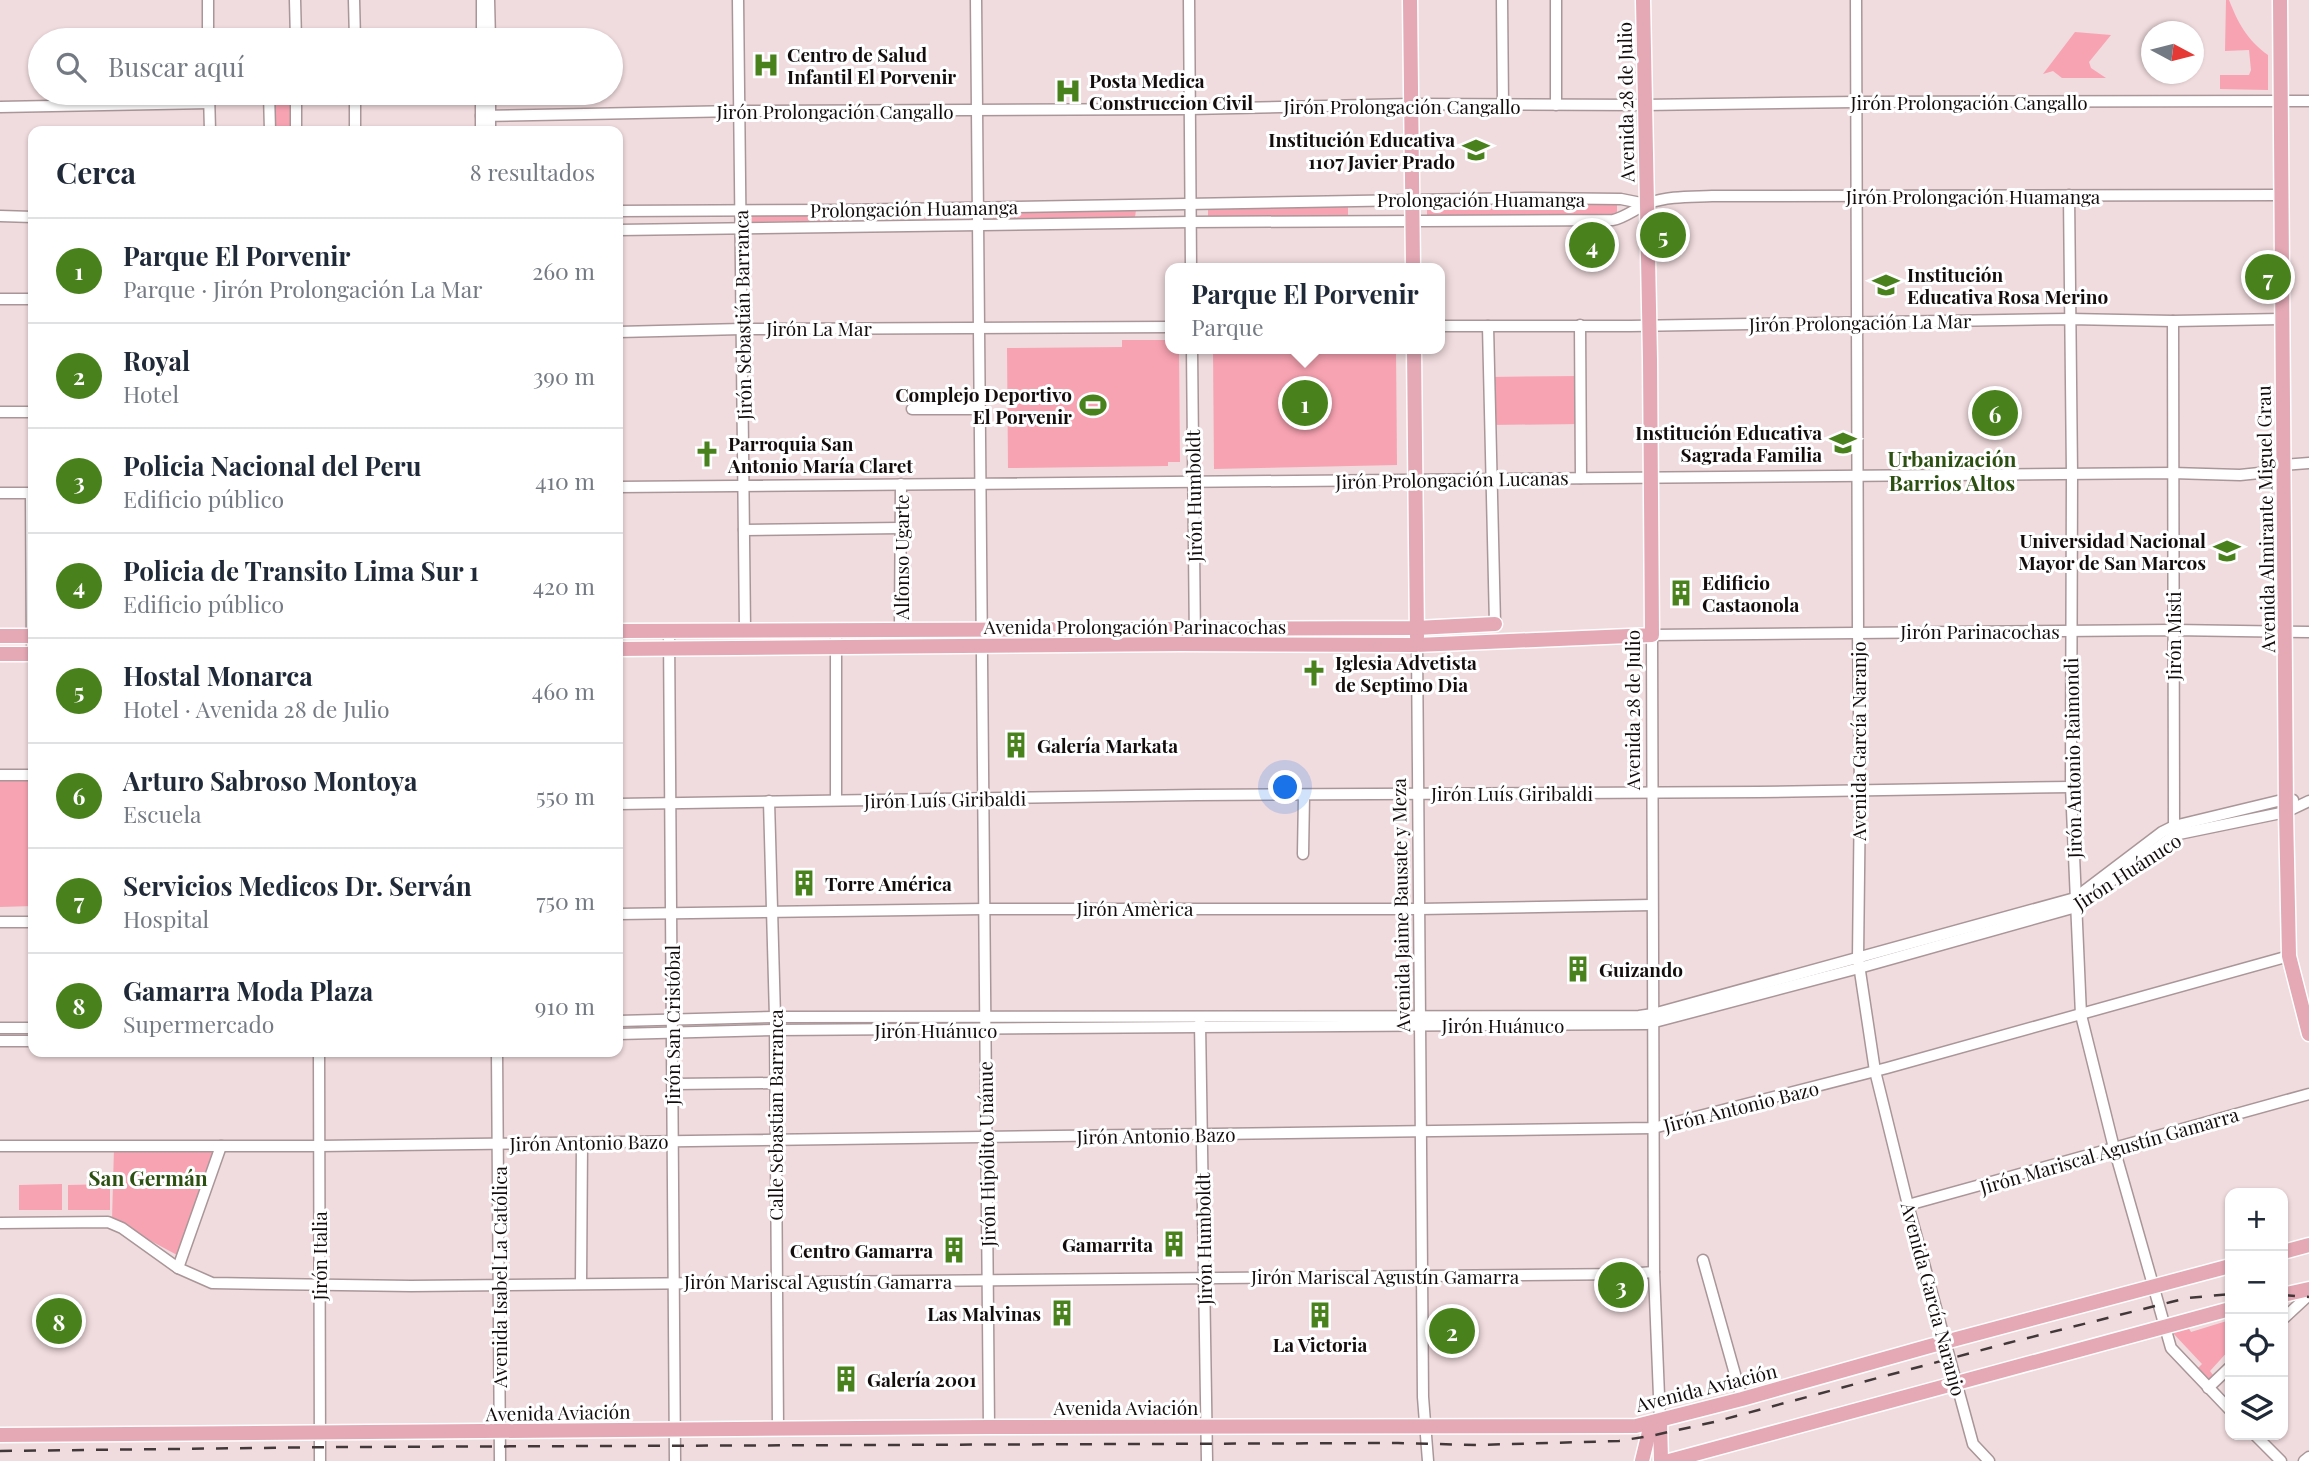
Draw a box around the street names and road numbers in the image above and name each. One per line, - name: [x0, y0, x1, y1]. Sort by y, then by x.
- street label: Avenida 28 de Julio: [1611, 22, 1639, 183]
- street label: Jirón Prolongación Cangallo: [1849, 89, 2088, 115]
- street label: Jirón Prolongación Cangallo: [1282, 93, 1521, 119]
- street label: Jirón Prolongación Cangallo: [715, 98, 954, 124]
- street label: Jirón Prolongación Huamanga: [1845, 183, 2101, 209]
- street label: Prolongación Huamanga: [1377, 186, 1586, 212]
- street label: Prolongación Huamanga: [810, 193, 1019, 223]
- street label: Jirón Sebastián Barranca: [727, 209, 757, 421]
- street label: Jirón Prolongación La Mar: [1748, 307, 1972, 337]
- street label: Jirón La Mar: [765, 315, 872, 341]
- street label: Avenida Almirante Miguel Grau: [2250, 385, 2280, 654]
- street label: Jirón Humboldt: [1179, 429, 1207, 563]
- street label: Jirón Prolongación Lucanas: [1334, 464, 1569, 494]
- street label: Alfonso Ugarte: [888, 494, 914, 621]
- street label: Jirón Misti: [2160, 591, 2186, 682]
- street label: Avenida Prolongación Parinacochas: [983, 613, 1286, 639]
- street label: Jirón Parinacochas: [1899, 618, 2060, 644]
- street label: Avenida 28 de Julio: [1619, 630, 1645, 791]
- street label: Avenida García Naranjo: [1845, 641, 1871, 842]
- street label: Jirón Antonio Raimondi: [2057, 657, 2087, 860]
- street label: Avenida Jaime Bausate y Meza: [1385, 777, 1415, 1033]
- street label: Jirón Luís Giribaldi: [1430, 780, 1594, 806]
- street label: Jirón Luís Giribaldi: [863, 785, 1027, 813]
- street label: Jirón Huánuco: [2068, 827, 2186, 916]
- street label: Jirón Amèrica: [1076, 895, 1194, 921]
- street label: Jirón San Cristóbal: [659, 944, 685, 1106]
- street label: Calle Sebastian Barranca: [762, 1009, 788, 1221]
- street label: Jirón Huánuco: [1441, 1012, 1564, 1038]
- street label: Jirón Huánuco: [874, 1017, 997, 1043]
- street label: Jirón Hipólito Unánue: [971, 1061, 1001, 1248]
- street label: Jirón Antonio Bazo: [1660, 1074, 1821, 1138]
- street label: Jirón Mariscal Agustín Gamarra: [1976, 1100, 2242, 1200]
- street label: Jirón Antonio Bazo: [1075, 1121, 1236, 1149]
- street label: Jirón Antonio Bazo: [508, 1128, 669, 1156]
- street label: Avenida Isabel La Católica: [486, 1166, 512, 1389]
- street label: Jirón Humboldt: [1189, 1172, 1217, 1306]
- street label: Avenida García Naranjo: [1895, 1198, 1972, 1399]
- street label: Jirón Italia: [306, 1211, 332, 1302]
- street label: Jirón Mariscal Agustín Gamarra: [1250, 1263, 1520, 1289]
- street label: Jirón Mariscal Agustín Gamarra: [683, 1268, 953, 1294]
- street label: Avenida Aviación: [1632, 1357, 1780, 1417]
- street label: Avenida Aviación: [1053, 1394, 1199, 1420]
- street label: Avenida Aviación: [484, 1398, 631, 1426]

